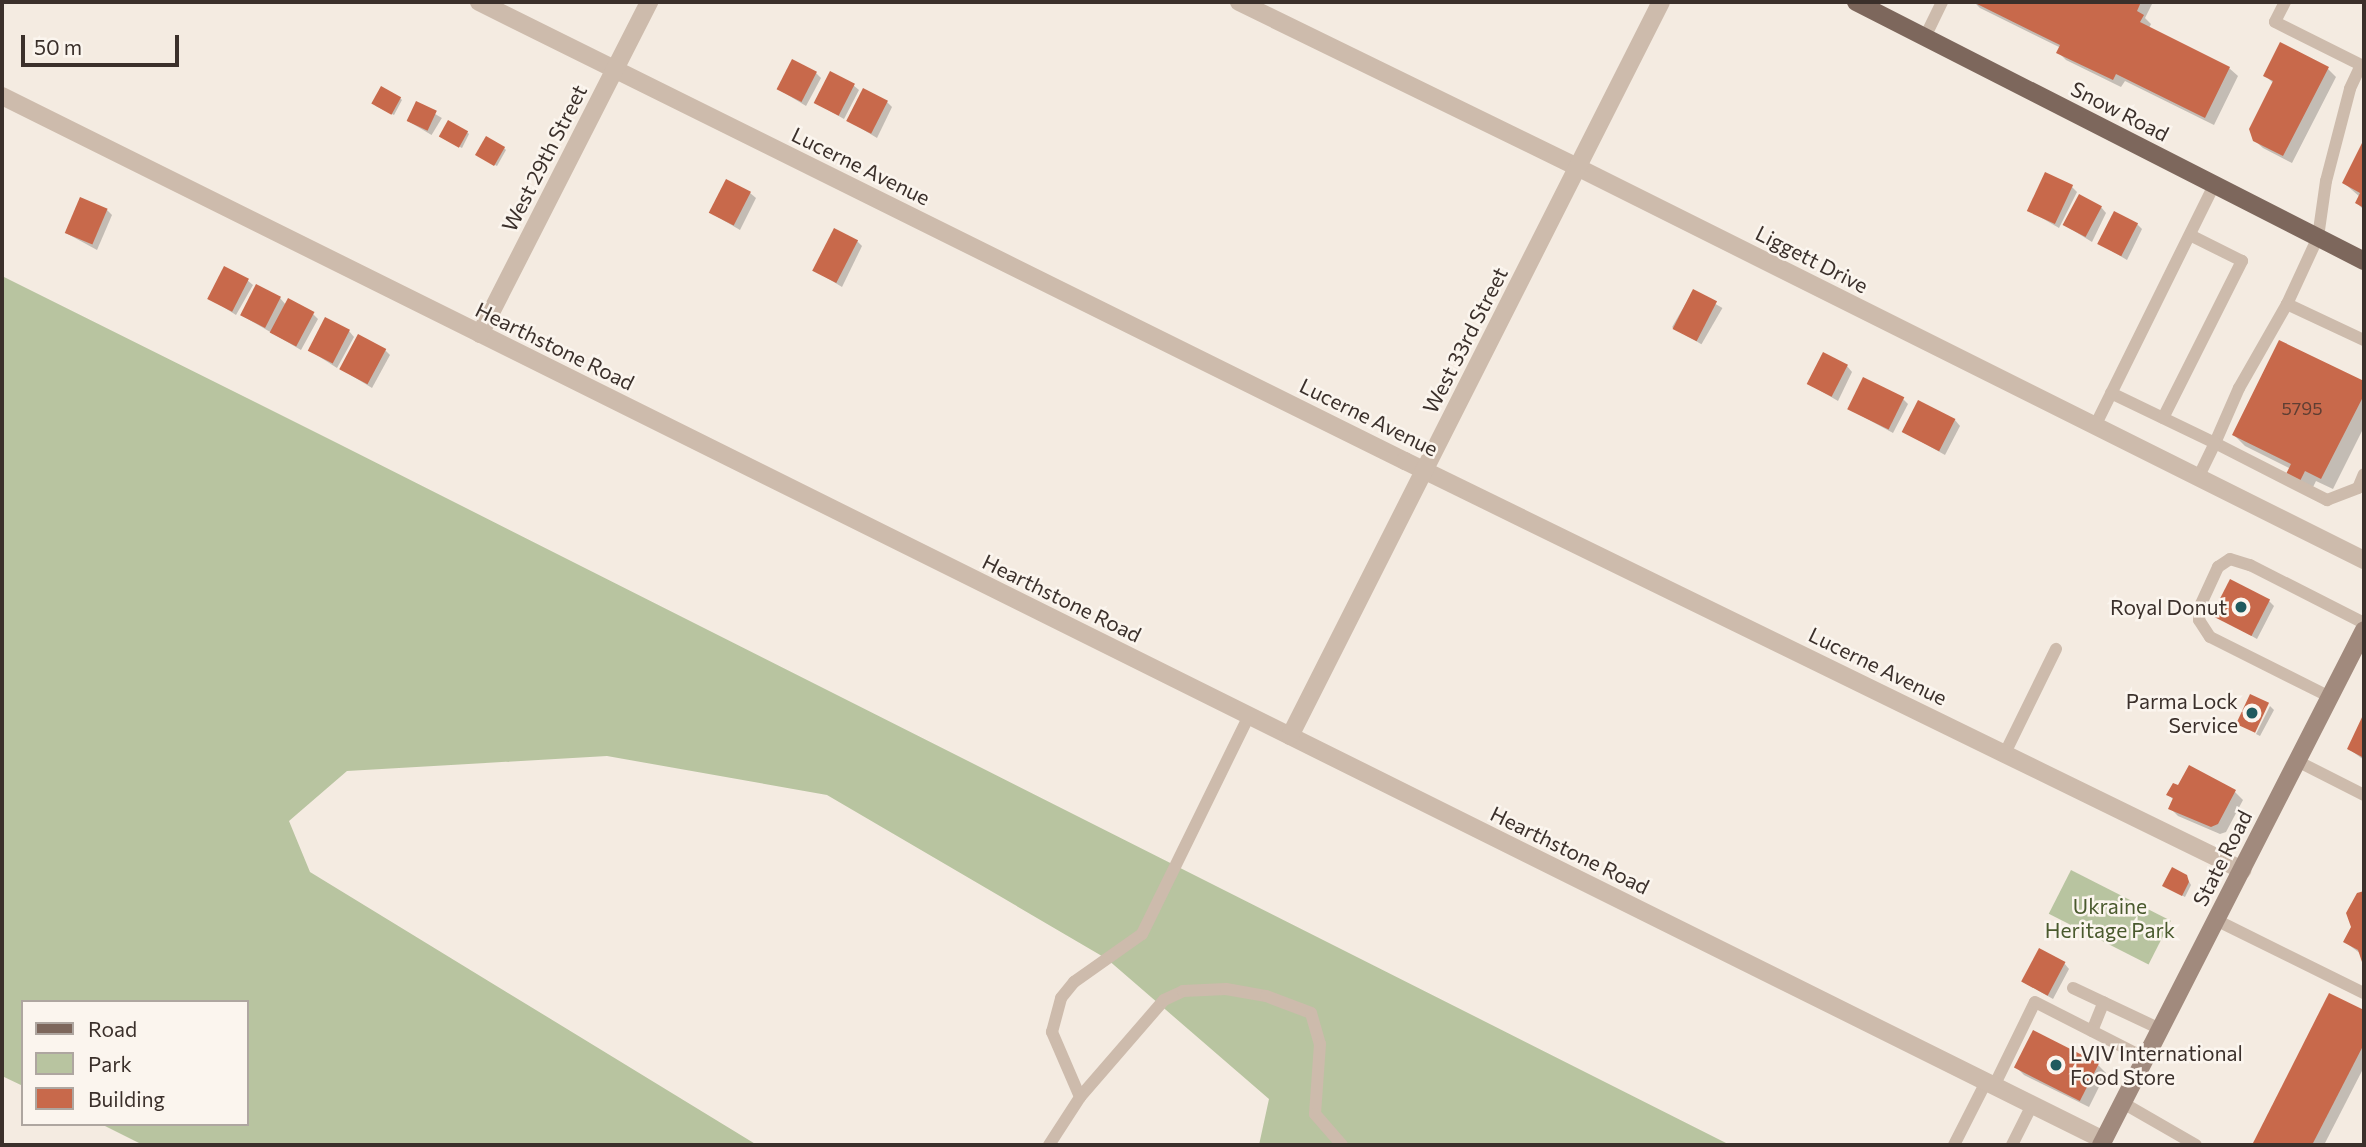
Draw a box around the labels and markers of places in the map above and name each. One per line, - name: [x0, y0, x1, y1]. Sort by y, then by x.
- place label: Royal Donut: [2110, 594, 2227, 620]
- marker: Royal Donut: [2233, 599, 2249, 615]
- place label: Parma Lock Service: [2126, 688, 2238, 738]
- marker: Parma Lock Service: [2244, 705, 2260, 721]
- place label: LVIV International Food Store: [2070, 1040, 2243, 1090]
- marker: LVIV International Food Store: [2048, 1057, 2064, 1073]

